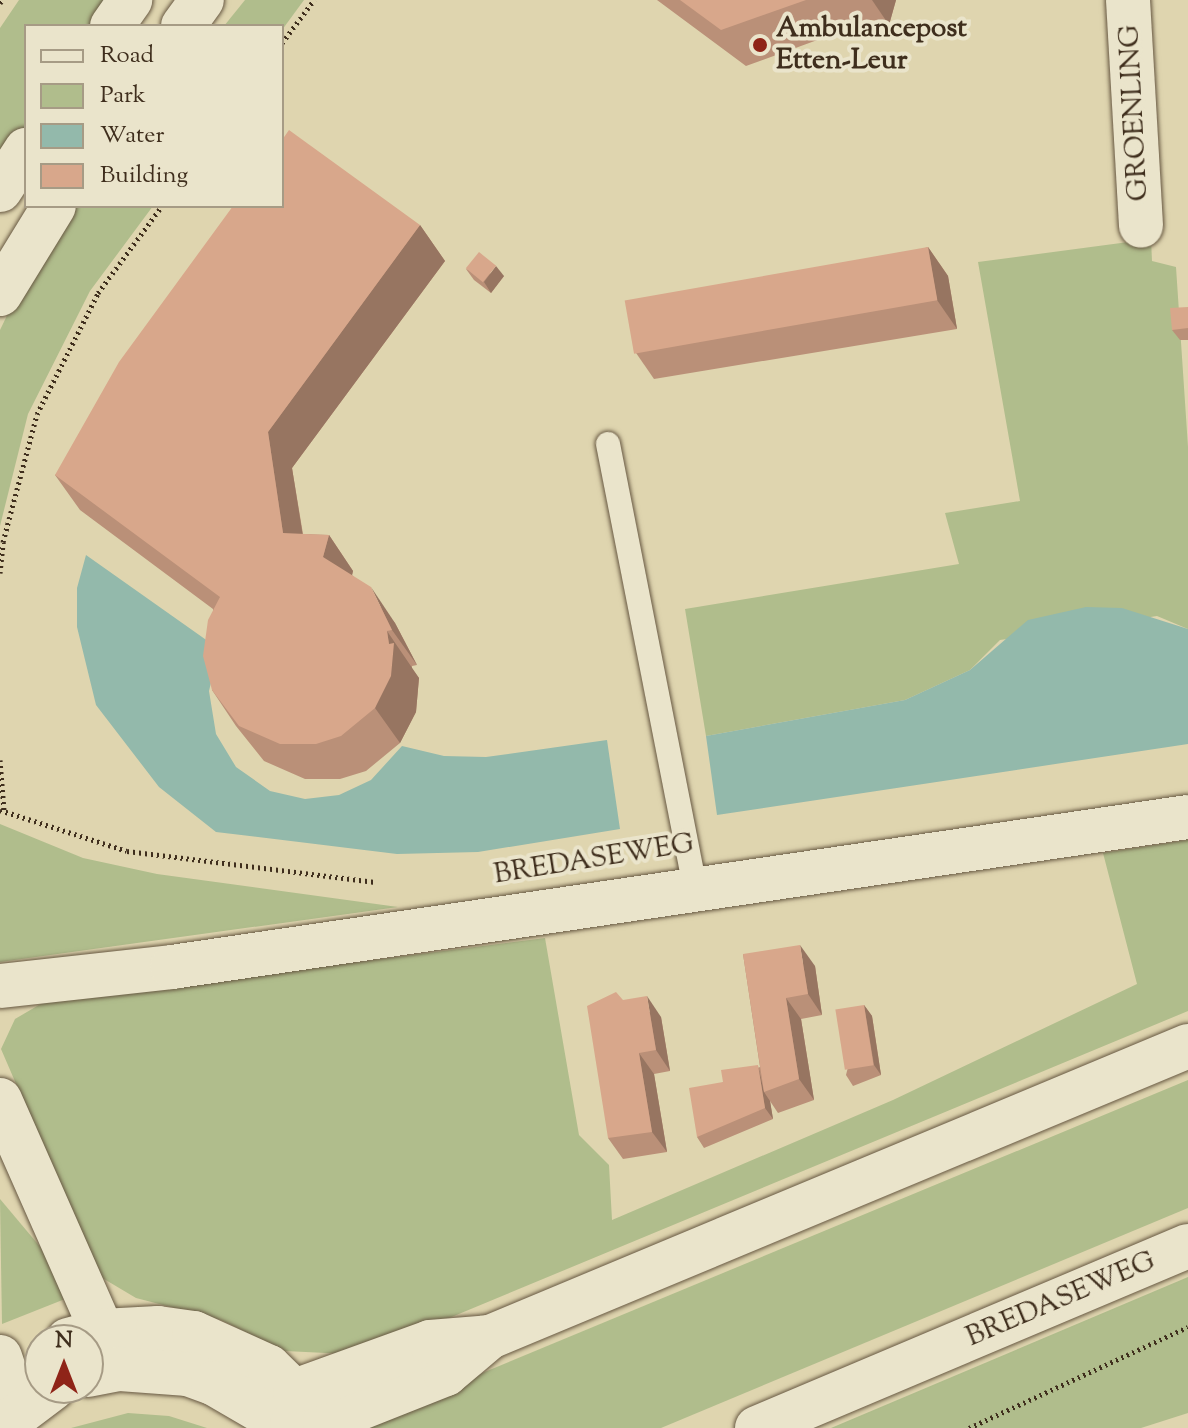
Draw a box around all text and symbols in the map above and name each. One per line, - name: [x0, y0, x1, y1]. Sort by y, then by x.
- place label: Ambulancepost Etten-Leur: [776, 12, 967, 78]
- legend: [24, 24, 284, 208]
- street label: GROENLING: [1114, 24, 1156, 202]
- marker: Ambulancepost Etten-Leur: [751, 36, 769, 54]
- text: Road: [100, 39, 154, 73]
- text: Park: [100, 79, 146, 113]
- text: Water: [100, 119, 164, 153]
- text: Building: [100, 159, 188, 193]
- street label: BREDASEWEG: [491, 828, 697, 892]
- street label: BREDASEWEG: [961, 1245, 1161, 1355]
- north arrow: [24, 1324, 104, 1404]
- text: N: [55, 1326, 73, 1358]

